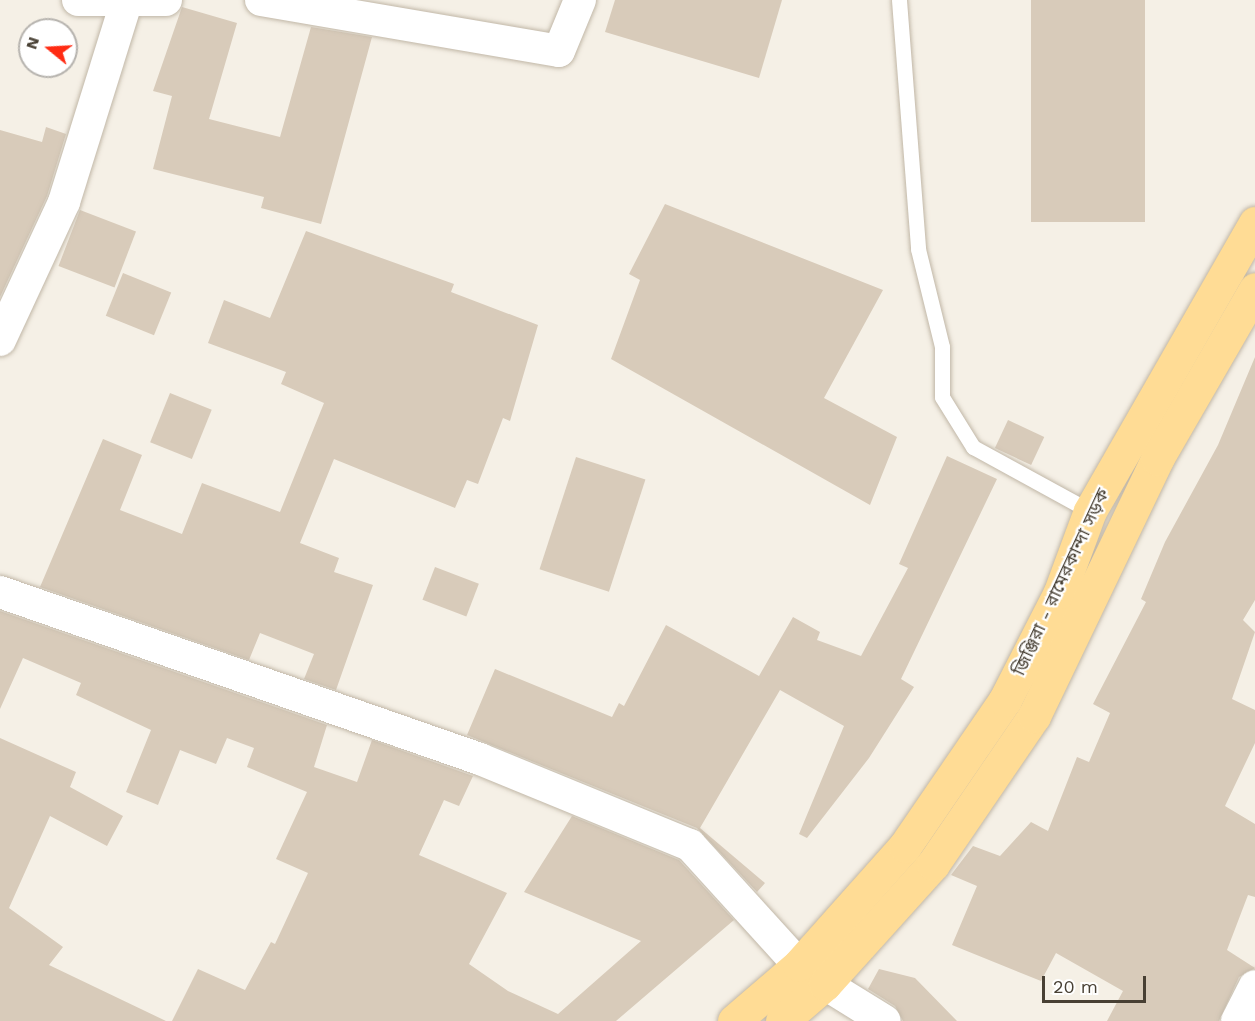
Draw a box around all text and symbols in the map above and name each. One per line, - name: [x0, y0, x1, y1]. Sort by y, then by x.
- north arrow: [18, 18, 78, 78]
- text: N: [21, 34, 43, 51]
- street label: জিঞ্জিরা - রামেরকান্দা সড়ক: [1008, 485, 1114, 679]
- scale bar: [1045, 964, 1148, 1002]
- text: 20 m: [1053, 976, 1098, 997]

